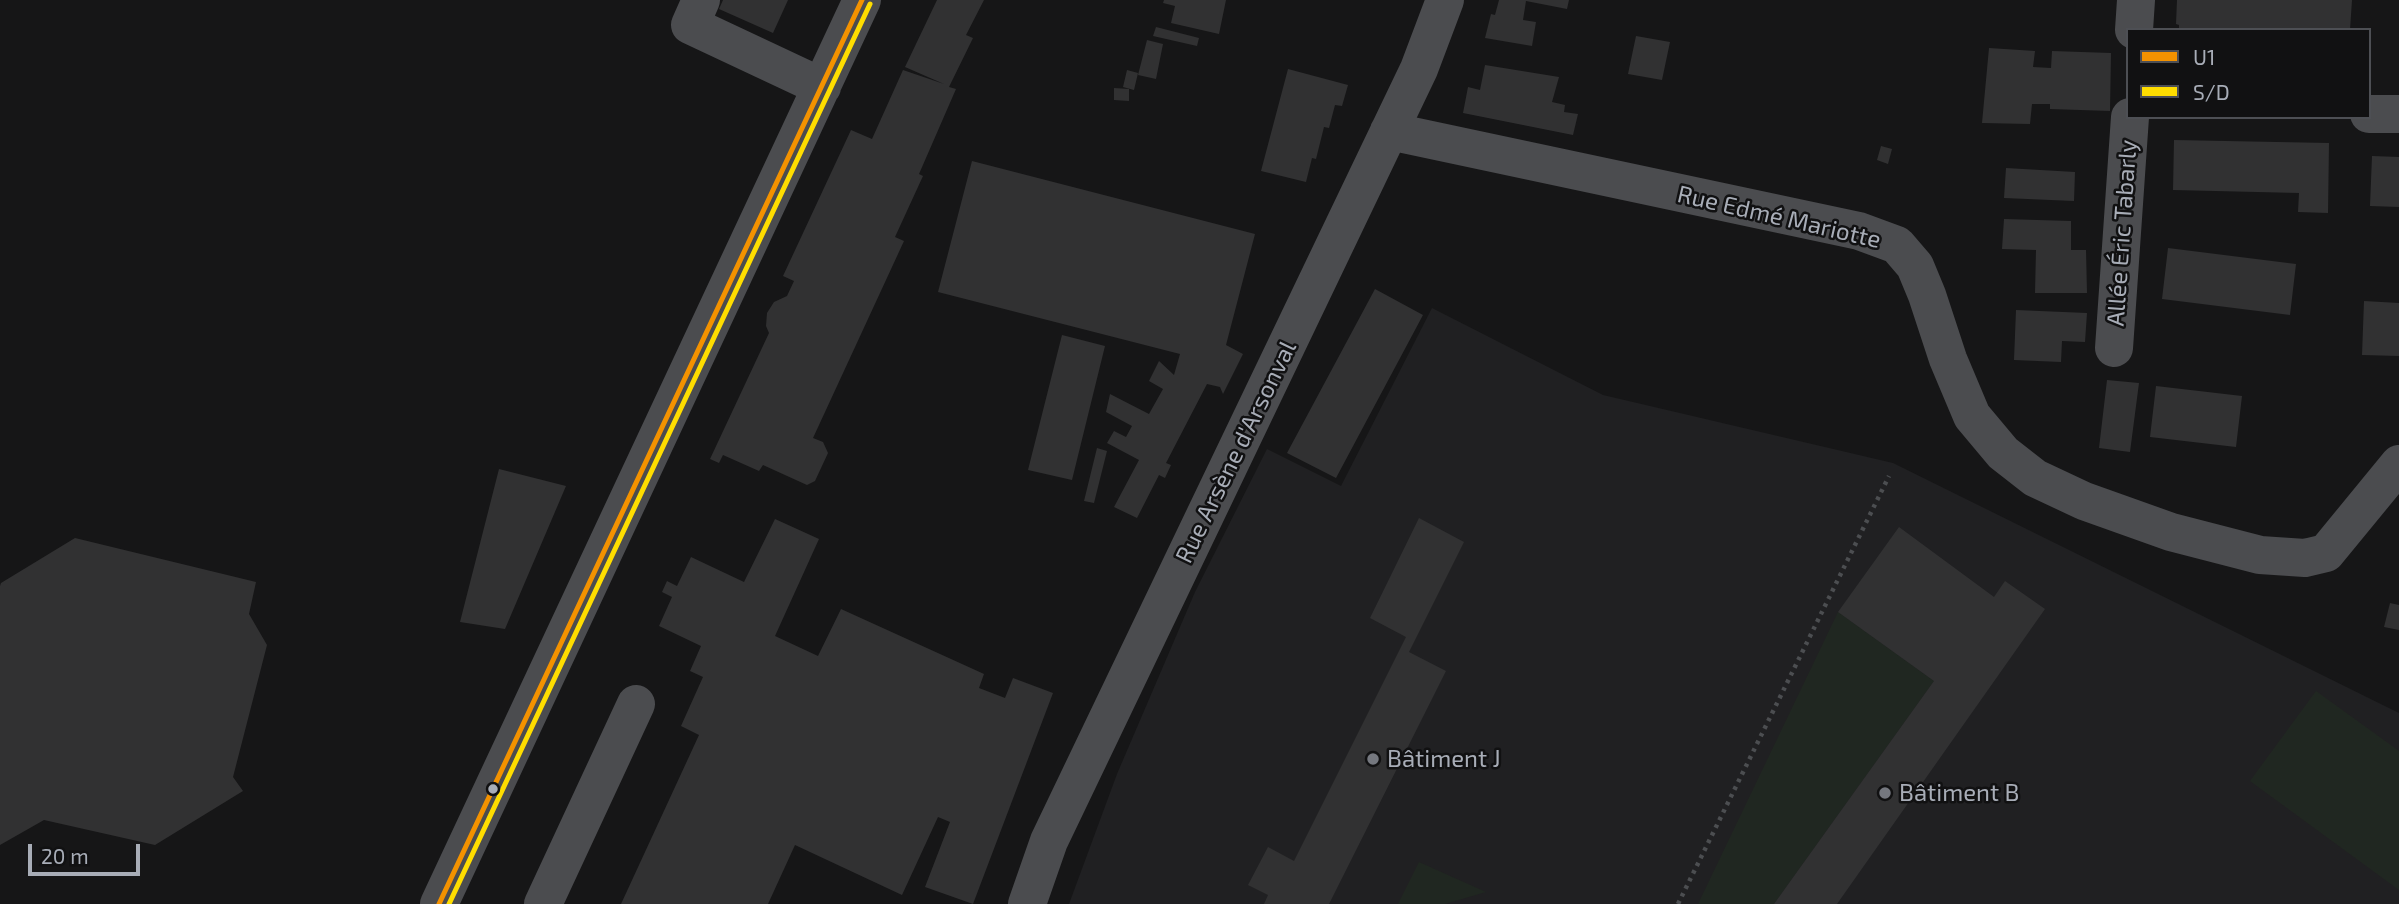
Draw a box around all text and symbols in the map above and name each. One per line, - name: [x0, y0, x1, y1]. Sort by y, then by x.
- legend: [2126, 28, 2371, 119]
- text: U1: [2193, 44, 2215, 69]
- text: S/D: [2193, 79, 2230, 104]
- street label: Allée Éric Tabarly: [2101, 139, 2143, 327]
- street label: Rue Edmé Mariotte: [1675, 180, 1883, 254]
- street label: Rue Arsène d'Arsonval: [1170, 336, 1302, 568]
- place label: Bâtiment J: [1387, 745, 1501, 773]
- marker: Bâtiment J: [1365, 751, 1381, 767]
- place label: Bâtiment B: [1899, 779, 2019, 807]
- unlabelled marker: [486, 782, 500, 796]
- marker: Bâtiment B: [1877, 785, 1893, 801]
- scale bar: [32, 830, 144, 874]
- text: 20 m: [41, 843, 89, 868]

